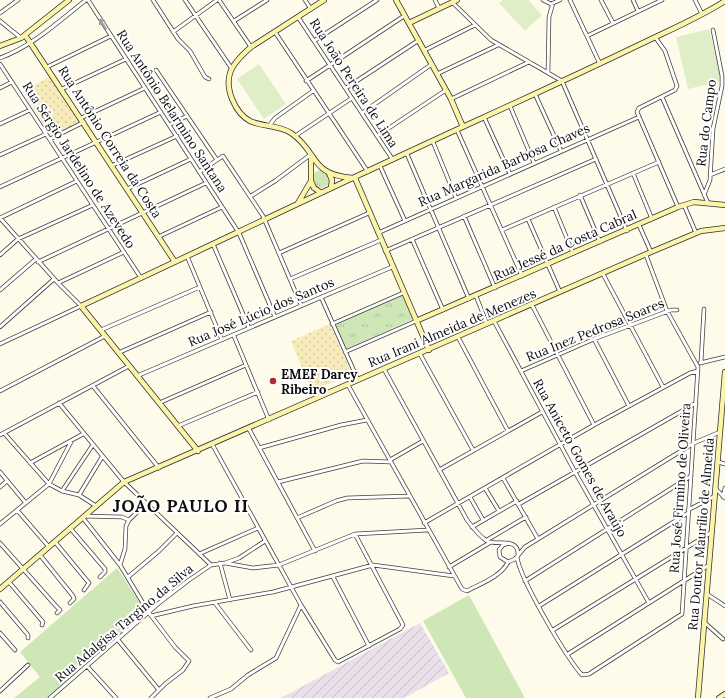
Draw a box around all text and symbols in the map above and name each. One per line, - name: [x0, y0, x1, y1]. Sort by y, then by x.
- street label: Rua João Pereira de Lima: [306, 15, 402, 151]
- one-way arrow: [99, 19, 107, 30]
- street label: Rua Antônio Belarmino Santana: [113, 26, 231, 196]
- street label: Rua Antônio Correia da Costa: [54, 63, 166, 222]
- street label: Rua do Campo: [692, 78, 720, 168]
- street label: Rua Sérgio Jardelino de Azevedo: [19, 79, 139, 252]
- street label: Rua Margarida Barbosa Chaves: [416, 119, 592, 211]
- street label: Rua Jessé da Costa Cabral: [491, 205, 640, 284]
- street label: Rua José Lúcio dos Santos: [185, 273, 337, 351]
- street label: Rua Irani Almeida de Menezes: [365, 285, 539, 371]
- street label: Rua Inez Pedrosa Soares: [523, 295, 667, 365]
- place label: EMEF Darcy Ribeiro: [281, 366, 358, 398]
- marker: EMEF Darcy Ribeiro: [268, 376, 278, 386]
- street label: Rua Aniceto Gomes de Araújo: [529, 376, 631, 541]
- street label: Rua José Firmino de Oliveira: [666, 402, 694, 574]
- street label: Rua Doutor Maurílio de Almeida: [684, 437, 718, 631]
- district label: JOÃO PAULO II: [113, 495, 249, 517]
- street label: Rua Adalgisa Targino da Silva: [51, 560, 197, 686]

